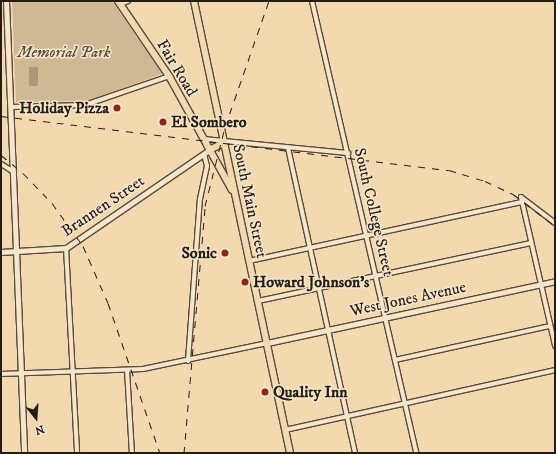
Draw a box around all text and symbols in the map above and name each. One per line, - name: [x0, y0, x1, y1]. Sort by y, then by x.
- street label: Fair Road: [153, 36, 201, 100]
- park label: Memorial Park: [18, 42, 110, 62]
- place label: Holiday Pizza: [19, 98, 109, 118]
- marker: Holiday Pizza: [112, 103, 122, 113]
- place label: El Sombero: [171, 112, 247, 132]
- marker: El Sombero: [158, 117, 168, 127]
- street label: South Main Street: [229, 142, 271, 260]
- street label: South College Street: [350, 146, 398, 278]
- street label: Brannen Street: [58, 171, 148, 241]
- place label: Sonic: [181, 243, 217, 263]
- marker: Sonic: [220, 248, 230, 258]
- place label: Howard Johnson's: [253, 272, 369, 292]
- marker: Howard Johnson's: [240, 277, 250, 287]
- street label: West Jones Avenue: [348, 277, 468, 321]
- place label: Quality Inn: [273, 382, 348, 402]
- marker: Quality Inn: [260, 387, 270, 397]
- north arrow: [16, 398, 56, 438]
- text: N: [33, 421, 46, 437]

